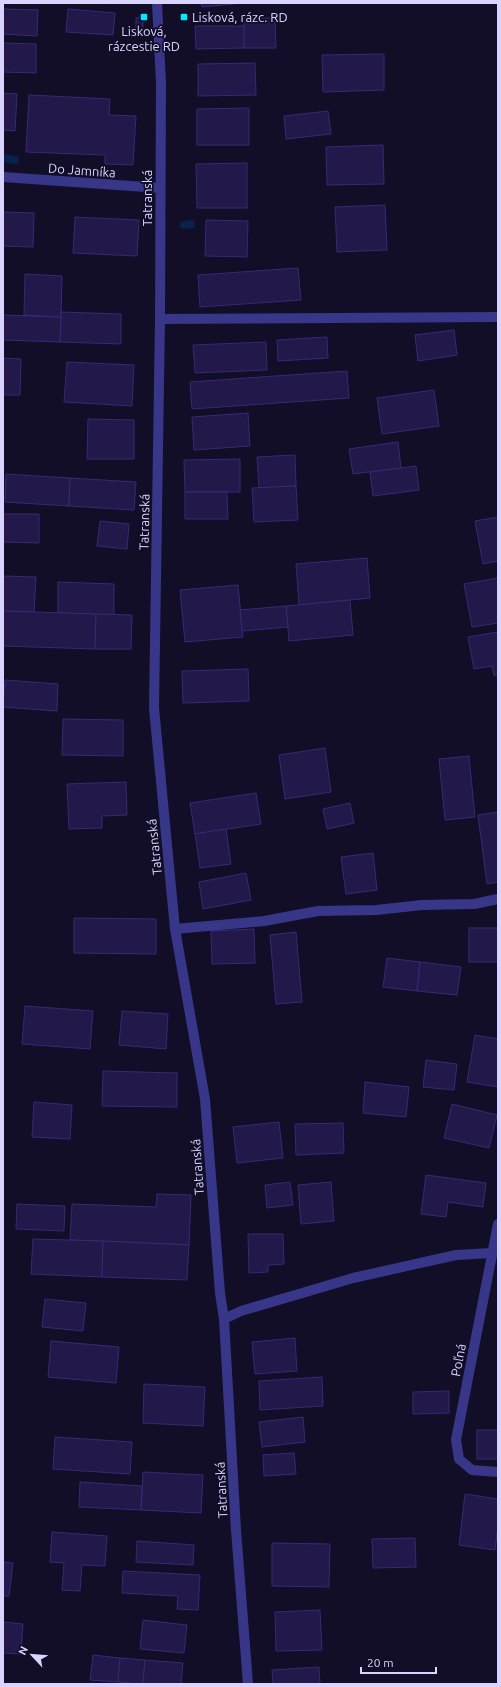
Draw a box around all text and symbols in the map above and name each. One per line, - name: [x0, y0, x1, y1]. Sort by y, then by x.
- place label: Lisková, rázc. RD: [192, 10, 288, 25]
- marker: Lisková, rázcestie RD: [139, 12, 149, 22]
- marker: Lisková, rázc. RD: [179, 12, 189, 22]
- place label: Lisková, rázcestie RD: [108, 24, 180, 53]
- street label: Do Jamníka: [48, 161, 116, 179]
- street label: Tatranská: [140, 170, 154, 226]
- street label: Tatranská: [137, 494, 151, 550]
- street label: Tatranská: [144, 818, 164, 876]
- street label: Tatranská: [188, 1138, 206, 1196]
- street label: Poľná: [448, 1342, 468, 1378]
- street label: Tatranská: [213, 1461, 229, 1519]
- north arrow: [12, 1635, 52, 1675]
- text: N: [16, 1644, 30, 1657]
- scale bar: [361, 1649, 436, 1675]
- text: 20 m: [367, 1656, 394, 1669]

